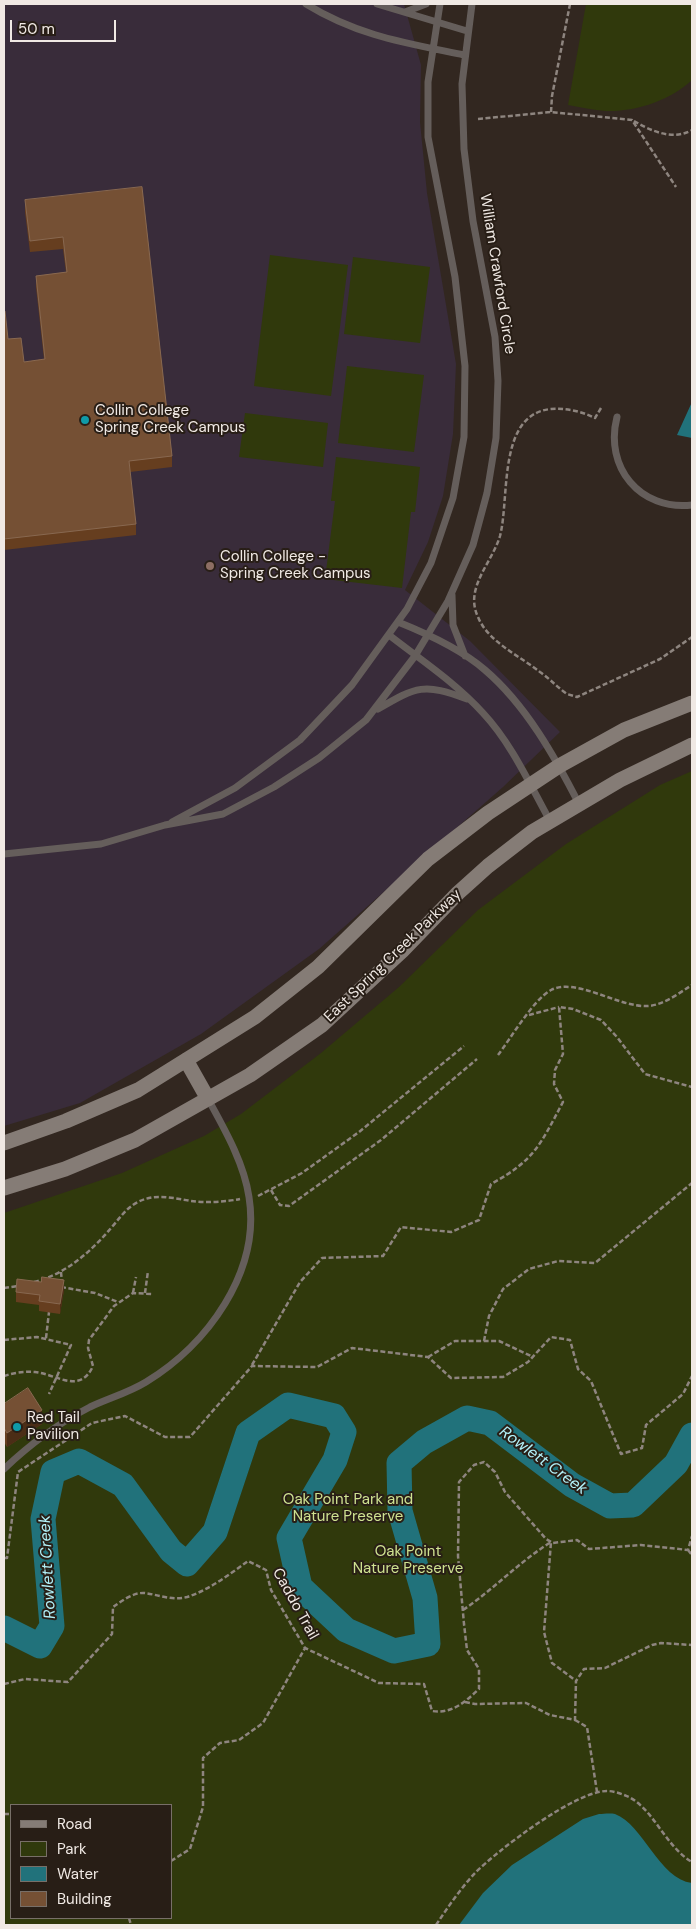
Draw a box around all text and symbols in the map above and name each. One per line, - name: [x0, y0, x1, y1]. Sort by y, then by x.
- scale bar: [12, 10, 119, 42]
- text: 50 m: [18, 19, 55, 39]
- street label: William Crawford Circle: [475, 193, 519, 355]
- place label: Collin College Spring Creek Campus: [95, 402, 246, 437]
- marker: Collin College Spring Creek Campus: [79, 414, 91, 426]
- place label: Collin College - Spring Creek Campus: [220, 548, 371, 583]
- marker: Collin College - Spring Creek Campus: [204, 560, 216, 572]
- street label: East Spring Creek Parkway: [321, 886, 465, 1026]
- place label: Red Tail Pavilion: [27, 1409, 80, 1444]
- marker: Red Tail Pavilion: [11, 1421, 23, 1433]
- water label: Rowlett Creek: [495, 1423, 591, 1499]
- park label: Oak Point Park and Nature Preserve: [283, 1491, 413, 1526]
- water label: Rowlett Creek: [36, 1515, 60, 1619]
- park label: Oak Point Nature Preserve: [353, 1543, 463, 1578]
- street label: Caddo Trail: [268, 1565, 322, 1643]
- legend: [10, 1804, 172, 1919]
- text: Road: [57, 1814, 92, 1834]
- text: Park: [57, 1839, 87, 1859]
- text: Water: [57, 1864, 98, 1884]
- text: Building: [57, 1889, 112, 1909]

